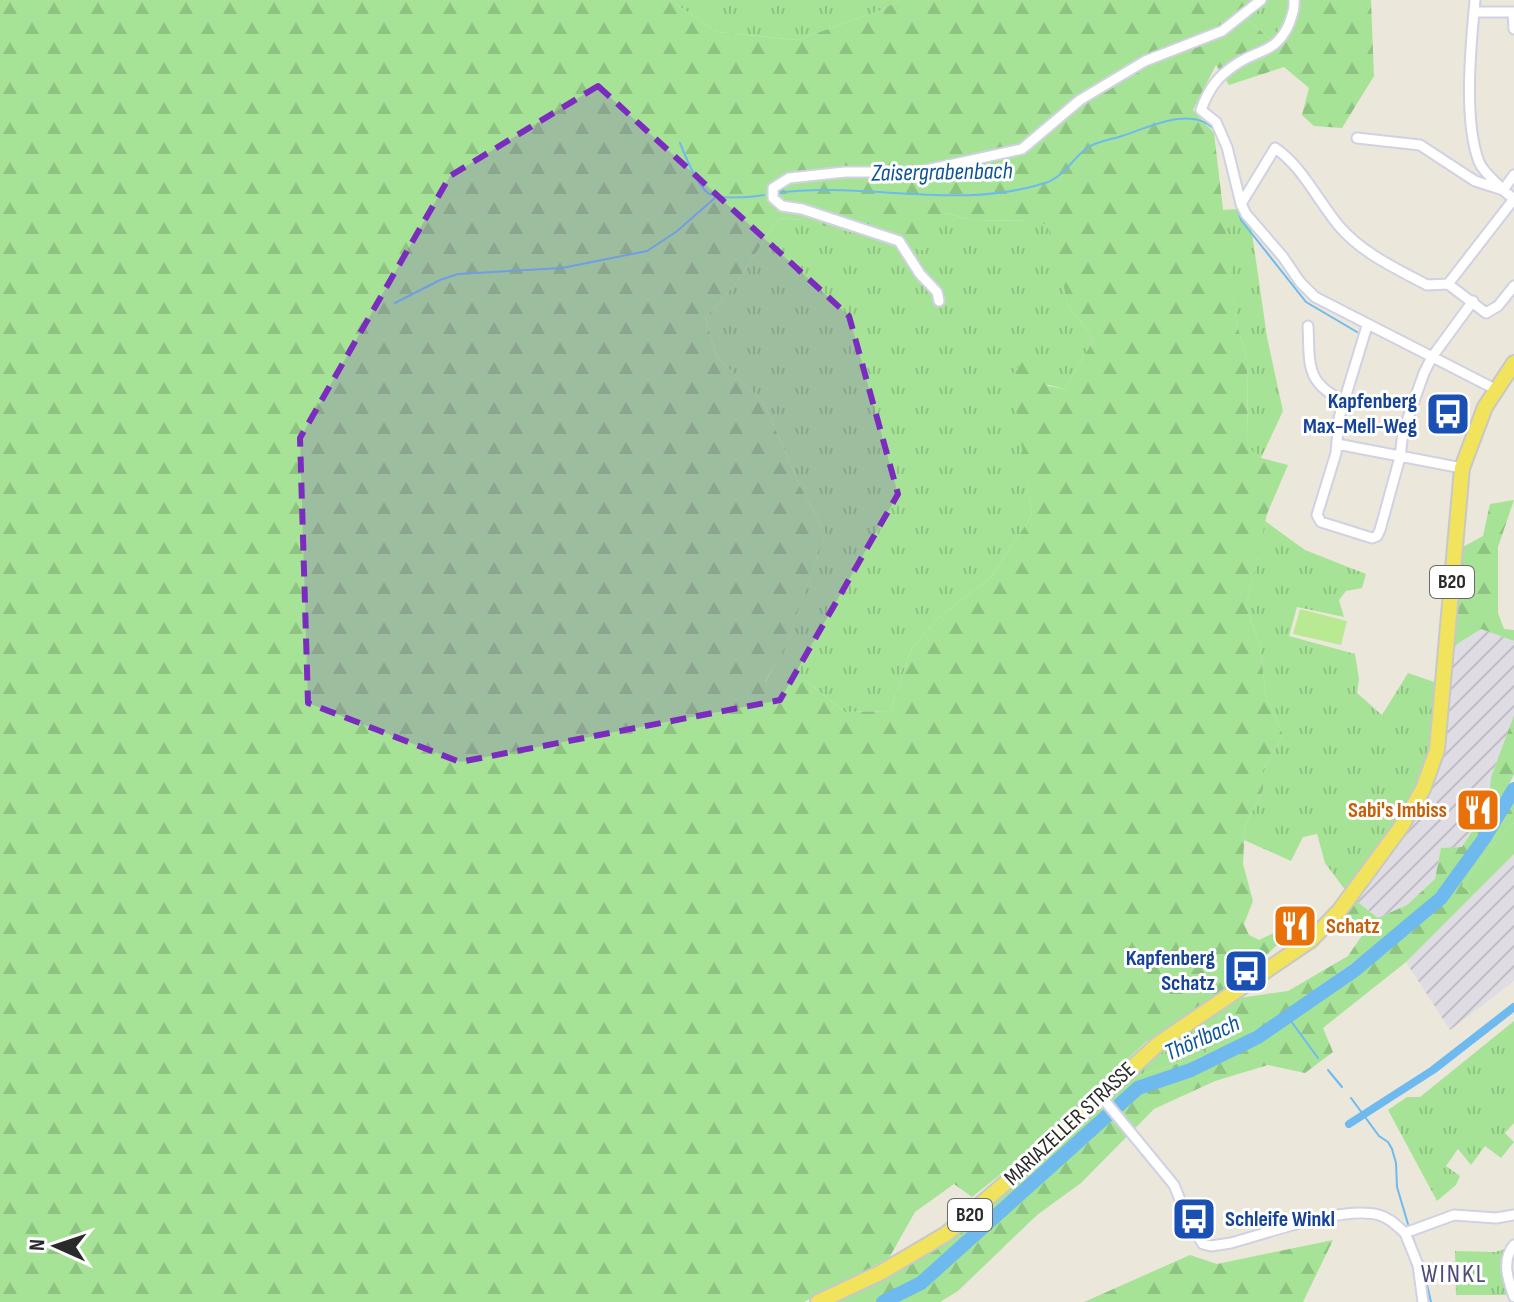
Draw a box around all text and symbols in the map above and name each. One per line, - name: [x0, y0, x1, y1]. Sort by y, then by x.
- water label: Zaisergrabenbach: [870, 156, 1013, 188]
- place label: Kapfenberg Max-Mell-Weg: [1303, 388, 1417, 440]
- bus stop icon: Kapfenberg Max-Mell-Weg: [1424, 390, 1472, 438]
- road number: B20: [1430, 566, 1474, 598]
- restaurant icon: Sabi's Imbiss: [1454, 786, 1502, 834]
- place label: Sabi's Imbiss: [1348, 797, 1447, 824]
- restaurant icon: Schatz: [1271, 902, 1319, 950]
- place label: Schatz: [1326, 913, 1380, 940]
- place label: Kapfenberg Schatz: [1126, 945, 1216, 997]
- bus stop icon: Kapfenberg Schatz: [1222, 947, 1270, 995]
- water label: Thörlbach: [1160, 1009, 1244, 1067]
- street label: MARIAZELLER STRASSE: [999, 1056, 1141, 1192]
- bus stop icon: Schleife Winkl: [1170, 1195, 1218, 1243]
- road number: B20: [948, 1199, 992, 1231]
- north arrow: [16, 1206, 96, 1286]
- place label: Schleife Winkl: [1225, 1206, 1335, 1233]
- text: N: [24, 1238, 51, 1252]
- district label: WINKL: [1421, 1259, 1487, 1290]

